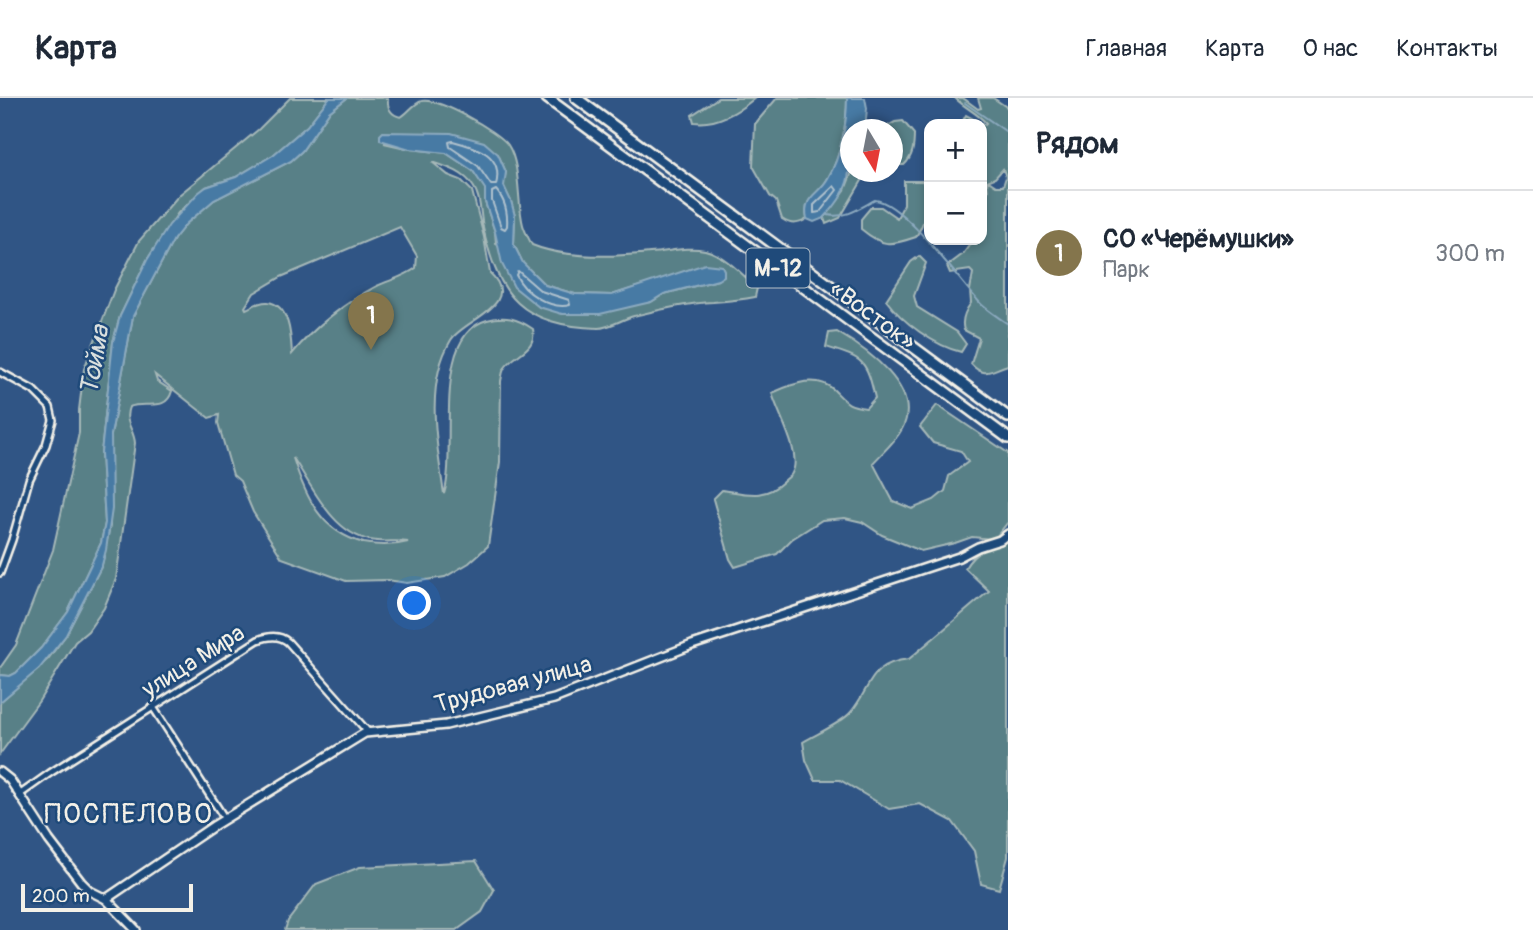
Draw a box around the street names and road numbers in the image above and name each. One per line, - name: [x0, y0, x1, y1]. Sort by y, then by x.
- road number: М-12: [746, 248, 810, 288]
- street label: «Восток»: [824, 274, 922, 356]
- street label: улица Мира: [136, 619, 250, 705]
- street label: Трудовая улица: [431, 650, 595, 719]

